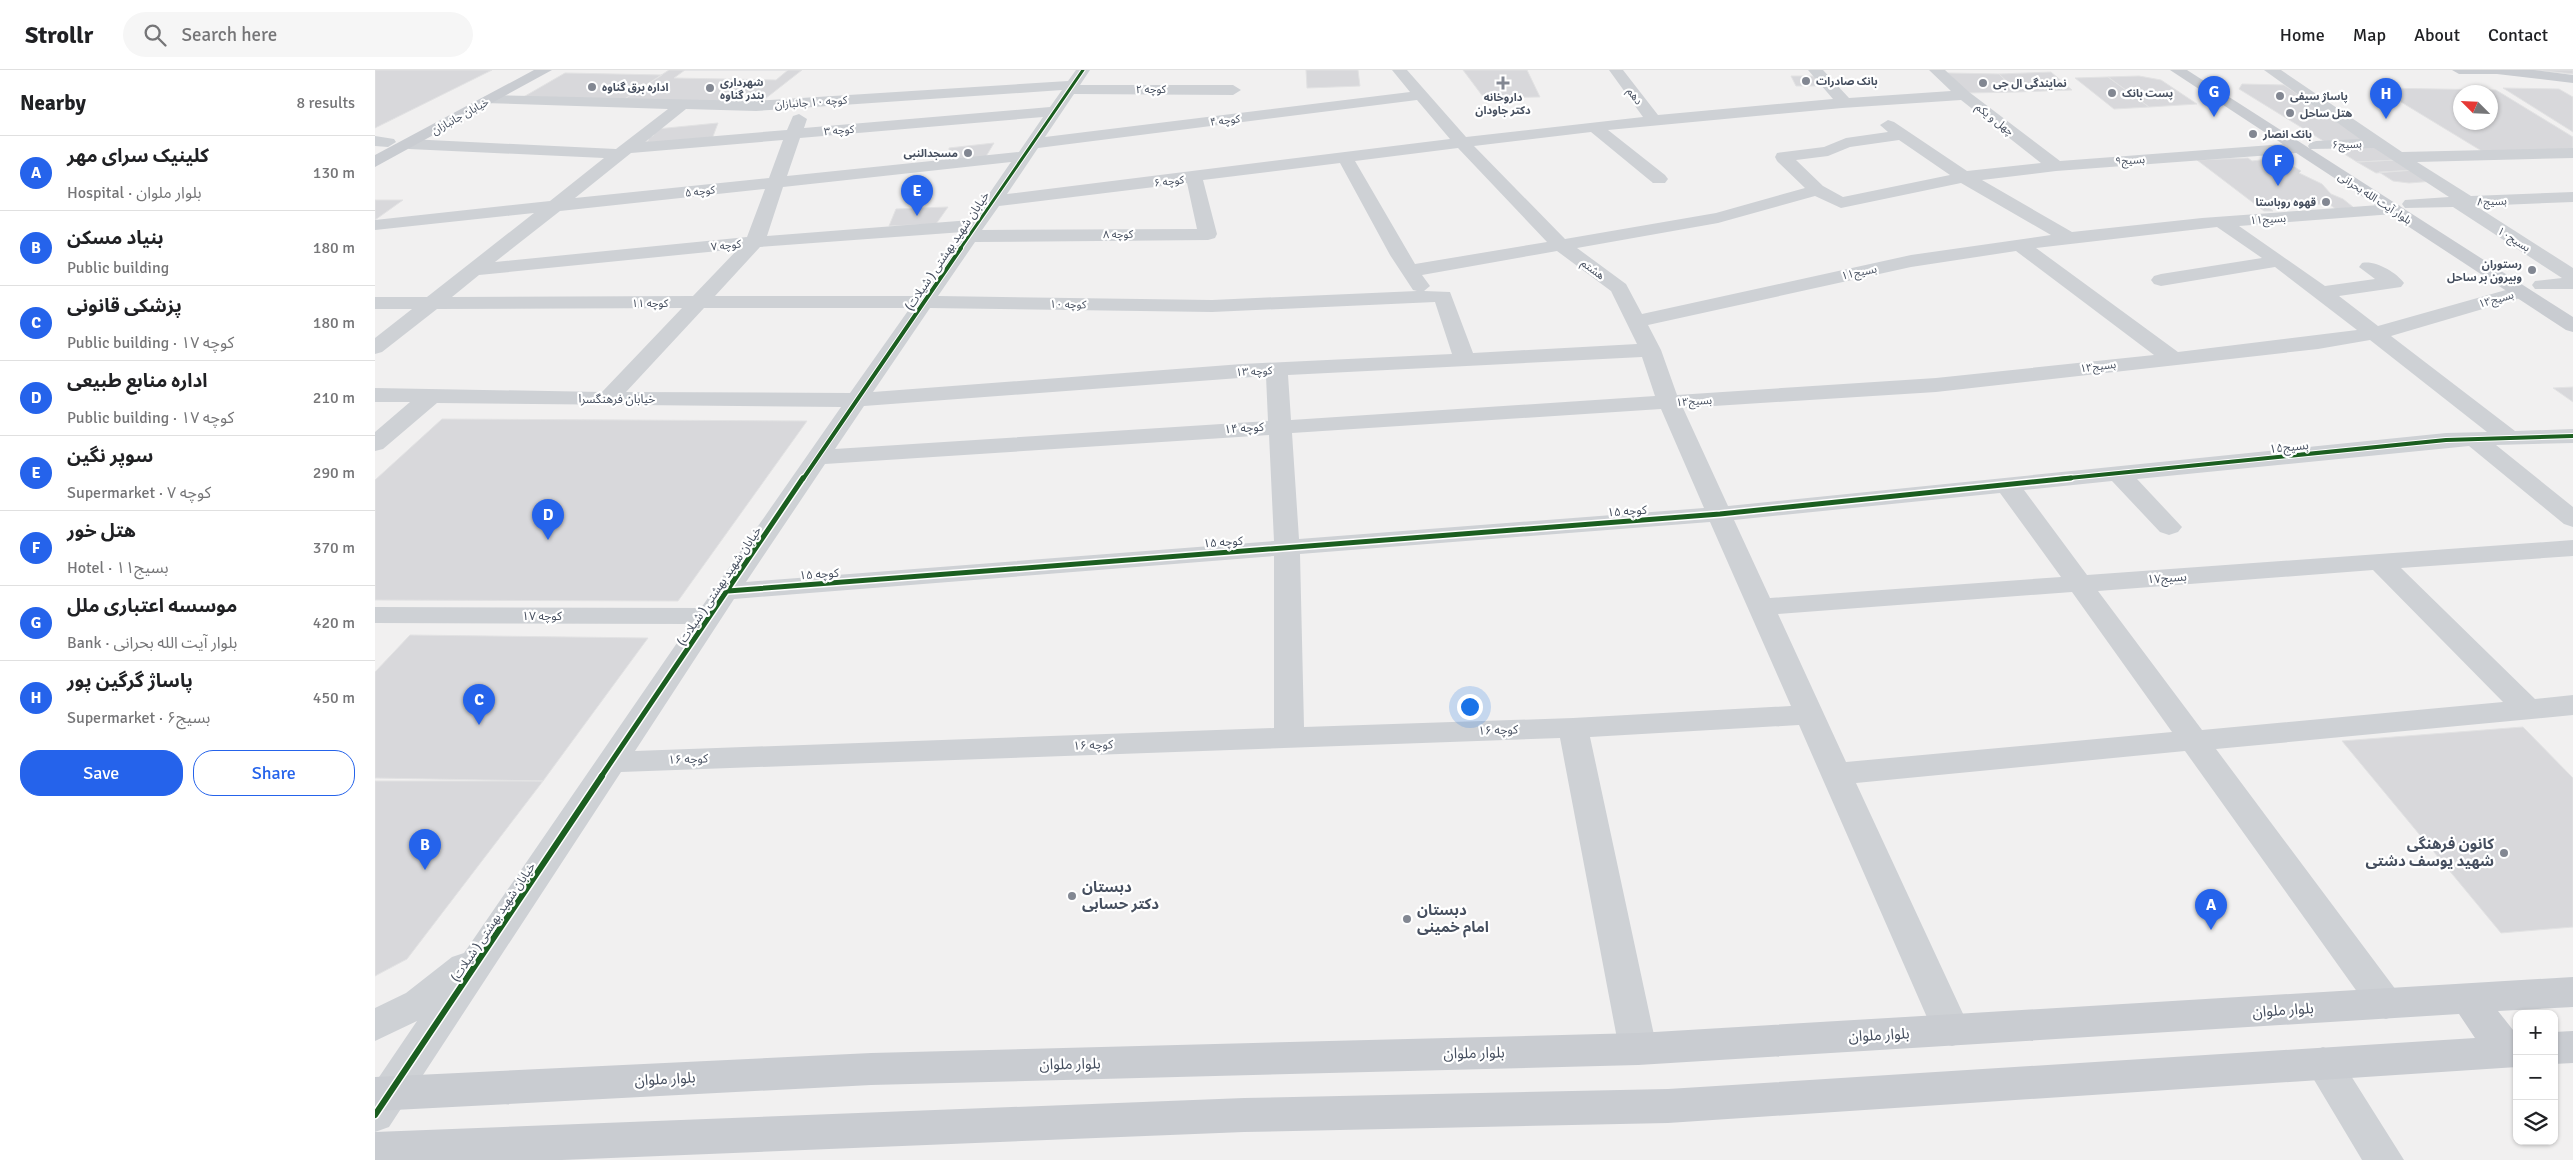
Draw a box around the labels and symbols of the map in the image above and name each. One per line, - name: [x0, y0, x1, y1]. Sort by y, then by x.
- marker: بانک صادرات: [1800, 75, 1812, 87]
- place label: بانک صادرات: [1816, 75, 1878, 88]
- place label: شهرداری بندر گناوه: [720, 76, 764, 102]
- pin: G: [2198, 76, 2230, 117]
- marker: داروخانه دکتر جاودان: [1497, 77, 1509, 89]
- marker: نمایندگی ال جی: [1977, 77, 1989, 89]
- place label: نمایندگی ال جی: [1993, 77, 2067, 90]
- pin: H: [2370, 78, 2402, 119]
- marker: اداره برق گناوه: [586, 81, 598, 93]
- place label: اداره برق گناوه: [602, 81, 668, 94]
- marker: شهرداری بندر گناوه: [704, 82, 716, 94]
- street label: کوچه ۲: [1136, 83, 1167, 97]
- street label: دهم: [1622, 85, 1645, 109]
- north arrow: [2453, 85, 2498, 130]
- marker: پست بانک: [2106, 87, 2118, 99]
- place label: پست بانک: [2122, 87, 2173, 101]
- marker: پاساژ سیفی: [2274, 90, 2286, 102]
- place label: پاساژ سیفی: [2290, 90, 2348, 104]
- place label: داروخانه دکتر جاودان: [1475, 91, 1531, 117]
- street label: کوچه ۱۰ جانبازان: [774, 93, 848, 113]
- street label: خیابان جانبازان: [429, 95, 492, 138]
- street label: چهل و یکم: [1972, 100, 2017, 140]
- marker: هتل ساحل: [2284, 107, 2296, 119]
- place label: هتل ساحل: [2300, 107, 2352, 120]
- street label: کوچه ۴: [1209, 112, 1241, 130]
- street label: کوچه ۳: [823, 123, 855, 139]
- marker: بانک انصار: [2247, 128, 2259, 140]
- place label: بانک انصار: [2262, 128, 2312, 141]
- street label: بسیج۶: [2332, 137, 2362, 153]
- pin: F: [2262, 145, 2294, 186]
- place label: مسجدالنبی: [903, 147, 958, 160]
- marker: مسجدالنبی: [962, 147, 974, 159]
- street label: بسیج۹: [2115, 153, 2145, 169]
- street label: بلوار آیت الله بحرانی: [2335, 170, 2414, 227]
- street label: کوچه ۶: [1153, 173, 1185, 191]
- pin: E: [901, 175, 933, 216]
- street label: کوچه ۵: [684, 183, 716, 201]
- street label: خیابان شهید بهشتی ( شیلات): [902, 189, 993, 314]
- street label: بسیج۸: [2477, 194, 2507, 210]
- place label: قهوه روباستا: [2255, 196, 2316, 209]
- marker: قهوه روباستا: [2320, 196, 2332, 208]
- street label: بسیج۱۱: [2250, 212, 2287, 228]
- street label: بسیج۱۰: [2494, 224, 2533, 255]
- street label: کوچه ۸: [1103, 228, 1134, 242]
- street label: کوچه ۷: [710, 237, 742, 255]
- street label: هشتم: [1577, 257, 1607, 284]
- place label: رستوران وبیرون بر ساحل: [2447, 258, 2522, 284]
- street label: بسیج۱۱: [1840, 262, 1878, 284]
- marker: رستوران وبیرون بر ساحل: [2526, 264, 2538, 276]
- street label: بسیج۱۳: [2477, 288, 2516, 312]
- street label: کوچه ۱۱: [632, 297, 669, 311]
- street label: کوچه ۱۰: [1050, 298, 1087, 312]
- street label: بسیج۱۳: [2079, 358, 2117, 376]
- street label: کوچه ۱۳: [1235, 364, 1273, 380]
- street label: خیابان فرهنگسرا: [579, 392, 655, 407]
- street label: بسیج۱۳: [1676, 394, 1713, 410]
- street label: کوچه ۱۴: [1224, 420, 1266, 437]
- street label: بسیج۱۵: [2269, 438, 2310, 458]
- pin: D: [532, 499, 564, 540]
- street label: کوچه ۱۵: [1607, 503, 1649, 520]
- street label: خیابان شهید بهشتی ( شیلات): [674, 524, 765, 649]
- street label: کوچه ۱۵: [1203, 534, 1245, 551]
- street label: کوچه ۱۵: [799, 566, 841, 583]
- street label: بسیج۱۷: [2147, 570, 2187, 588]
- street label: کوچه ۱۷: [522, 609, 563, 624]
- pin: C: [463, 684, 495, 725]
- your location: [1457, 694, 1483, 720]
- street label: کوچه ۱۶: [1478, 722, 1519, 739]
- street label: کوچه ۱۶: [1073, 737, 1114, 754]
- street label: کوچه ۱۶: [668, 751, 709, 768]
- pin: B: [409, 829, 441, 870]
- place label: کانون فرهنگی شهید یوسف دشتی: [2366, 835, 2494, 870]
- marker: کانون فرهنگی شهید یوسف دشتی: [2498, 847, 2510, 859]
- street label: خیابان شهید بهشتی ( شیلات): [448, 860, 539, 985]
- place label: دبستان دکتر حسابی: [1082, 878, 1159, 913]
- pin: A: [2195, 889, 2227, 930]
- marker: دبستان دکتر حسابی: [1066, 890, 1078, 902]
- place label: دبستان امام خمینی: [1417, 901, 1489, 938]
- marker: دبستان امام خمینی: [1401, 913, 1413, 925]
- street label: بلوار ملوان: [2252, 999, 2314, 1021]
- street label: بلوار ملوان: [1848, 1024, 1910, 1046]
- street label: بلوار ملوان: [1443, 1043, 1505, 1063]
- street label: بلوار ملوان: [1039, 1054, 1101, 1074]
- street label: بلوار ملوان: [634, 1068, 696, 1090]

